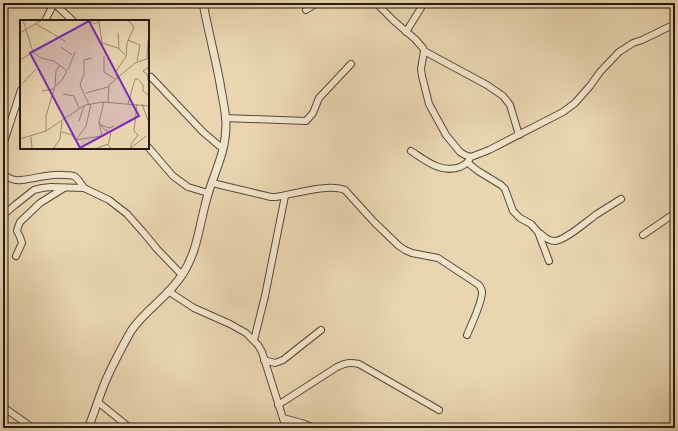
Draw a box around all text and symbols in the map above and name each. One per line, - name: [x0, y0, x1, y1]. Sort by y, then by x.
- inset map: [20, 20, 149, 149]

